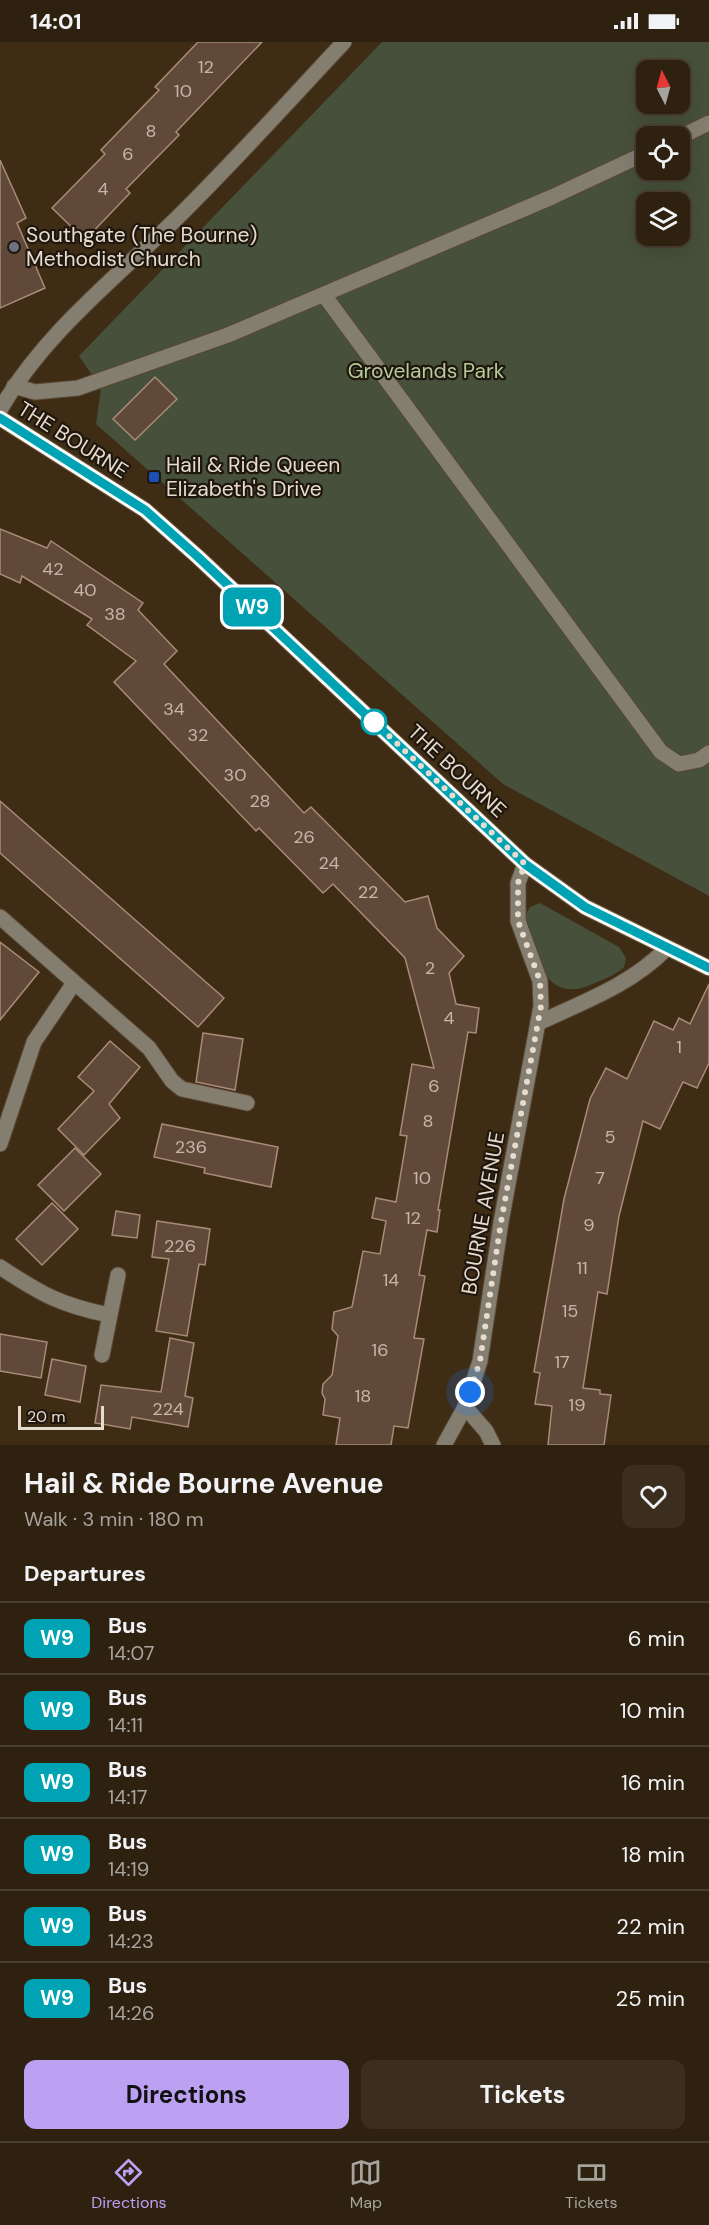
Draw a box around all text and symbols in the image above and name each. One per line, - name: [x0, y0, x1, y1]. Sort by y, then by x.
- text: 14:01: [30, 7, 81, 36]
- house number: 12: [198, 55, 214, 79]
- north arrow: [636, 60, 690, 114]
- map controls: [636, 60, 690, 246]
- house number: 10: [174, 79, 192, 103]
- house number: 8: [146, 119, 156, 143]
- button: locate: [636, 126, 690, 180]
- house number: 6: [122, 142, 134, 166]
- house number: 4: [98, 177, 109, 201]
- button: layers: [636, 192, 690, 246]
- place label: Southgate (The Bourne) Methodist Church: [26, 221, 257, 273]
- marker: Southgate (The Bourne) Methodist Church: [7, 240, 21, 254]
- park label: Grovelands Park: [348, 357, 505, 385]
- street label: THE BOURNE: [13, 395, 133, 485]
- place label: Hail & Ride Queen Elizabeth's Drive: [166, 451, 340, 503]
- marker: Hail & Ride Queen Elizabeth's Drive: [147, 470, 161, 484]
- house number: 42: [42, 557, 64, 581]
- house number: 40: [73, 578, 97, 602]
- line badge: W9: [225, 588, 279, 626]
- text: W9: [235, 593, 269, 621]
- house number: 38: [104, 602, 126, 626]
- house number: 34: [163, 697, 185, 721]
- unlabelled marker: [361, 709, 387, 735]
- street label: THE BOURNE: [402, 718, 512, 824]
- house number: 32: [187, 723, 209, 747]
- house number: 30: [224, 763, 246, 787]
- house number: 28: [249, 789, 271, 813]
- house number: 26: [293, 825, 315, 849]
- house number: 24: [319, 851, 340, 875]
- house number: 22: [358, 880, 378, 904]
- house number: 2: [425, 956, 435, 980]
- house number: 4: [444, 1006, 455, 1030]
- house number: 1: [676, 1035, 682, 1059]
- house number: 6: [428, 1074, 440, 1098]
- house number: 8: [423, 1109, 433, 1133]
- house number: 5: [605, 1125, 615, 1149]
- street label: BOURNE AVENUE: [455, 1129, 511, 1297]
- house number: 236: [175, 1135, 207, 1159]
- house number: 10: [413, 1166, 431, 1190]
- house number: 7: [595, 1166, 605, 1190]
- house number: 12: [405, 1206, 421, 1230]
- house number: 9: [583, 1213, 595, 1237]
- house number: 226: [164, 1234, 196, 1258]
- house number: 11: [576, 1256, 588, 1280]
- house number: 14: [383, 1268, 399, 1292]
- house number: 15: [562, 1299, 578, 1323]
- house number: 16: [372, 1338, 388, 1362]
- house number: 17: [554, 1350, 570, 1374]
- your location: [455, 1377, 485, 1407]
- house number: 18: [355, 1384, 371, 1408]
- house number: 19: [569, 1393, 585, 1417]
- house number: 224: [152, 1397, 184, 1421]
- scale bar: [18, 1403, 104, 1430]
- text: 20 m: [27, 1406, 66, 1427]
- text: Hail & Ride Bourne Avenue: [24, 1465, 384, 1502]
- button: heart: [622, 1465, 685, 1528]
- text: Walk · 3 min · 180 m: [24, 1506, 203, 1532]
- text: Departures: [24, 1559, 146, 1588]
- text: Bus: [108, 1611, 147, 1640]
- text: W9: [40, 1624, 74, 1652]
- text: 6 min: [628, 1624, 685, 1653]
- text: 14:07: [108, 1640, 155, 1666]
- text: Bus: [108, 1683, 147, 1712]
- text: W9: [40, 1696, 74, 1724]
- text: 10 min: [620, 1696, 685, 1725]
- text: 14:11: [108, 1712, 143, 1738]
- text: Bus: [108, 1755, 147, 1784]
- text: W9: [40, 1768, 74, 1796]
- text: 16 min: [621, 1768, 685, 1797]
- text: 14:17: [108, 1784, 147, 1810]
- text: Bus: [108, 1827, 147, 1856]
- text: W9: [40, 1840, 74, 1868]
- text: 18 min: [621, 1840, 685, 1869]
- text: 14:19: [108, 1856, 149, 1882]
- text: Bus: [108, 1899, 147, 1928]
- text: W9: [40, 1912, 74, 1940]
- text: 22 min: [616, 1912, 685, 1941]
- text: 14:23: [108, 1928, 154, 1954]
- text: Bus: [108, 1971, 147, 2000]
- text: W9: [40, 1984, 74, 2012]
- text: 25 min: [616, 1984, 685, 2013]
- text: 14:26: [108, 2000, 155, 2026]
- button: Directions: [24, 2060, 349, 2129]
- button: Tickets: [361, 2060, 685, 2129]
- tab: Directions: [91, 2156, 167, 2213]
- tab: Map: [349, 2156, 382, 2213]
- tab: Tickets: [565, 2156, 618, 2213]

